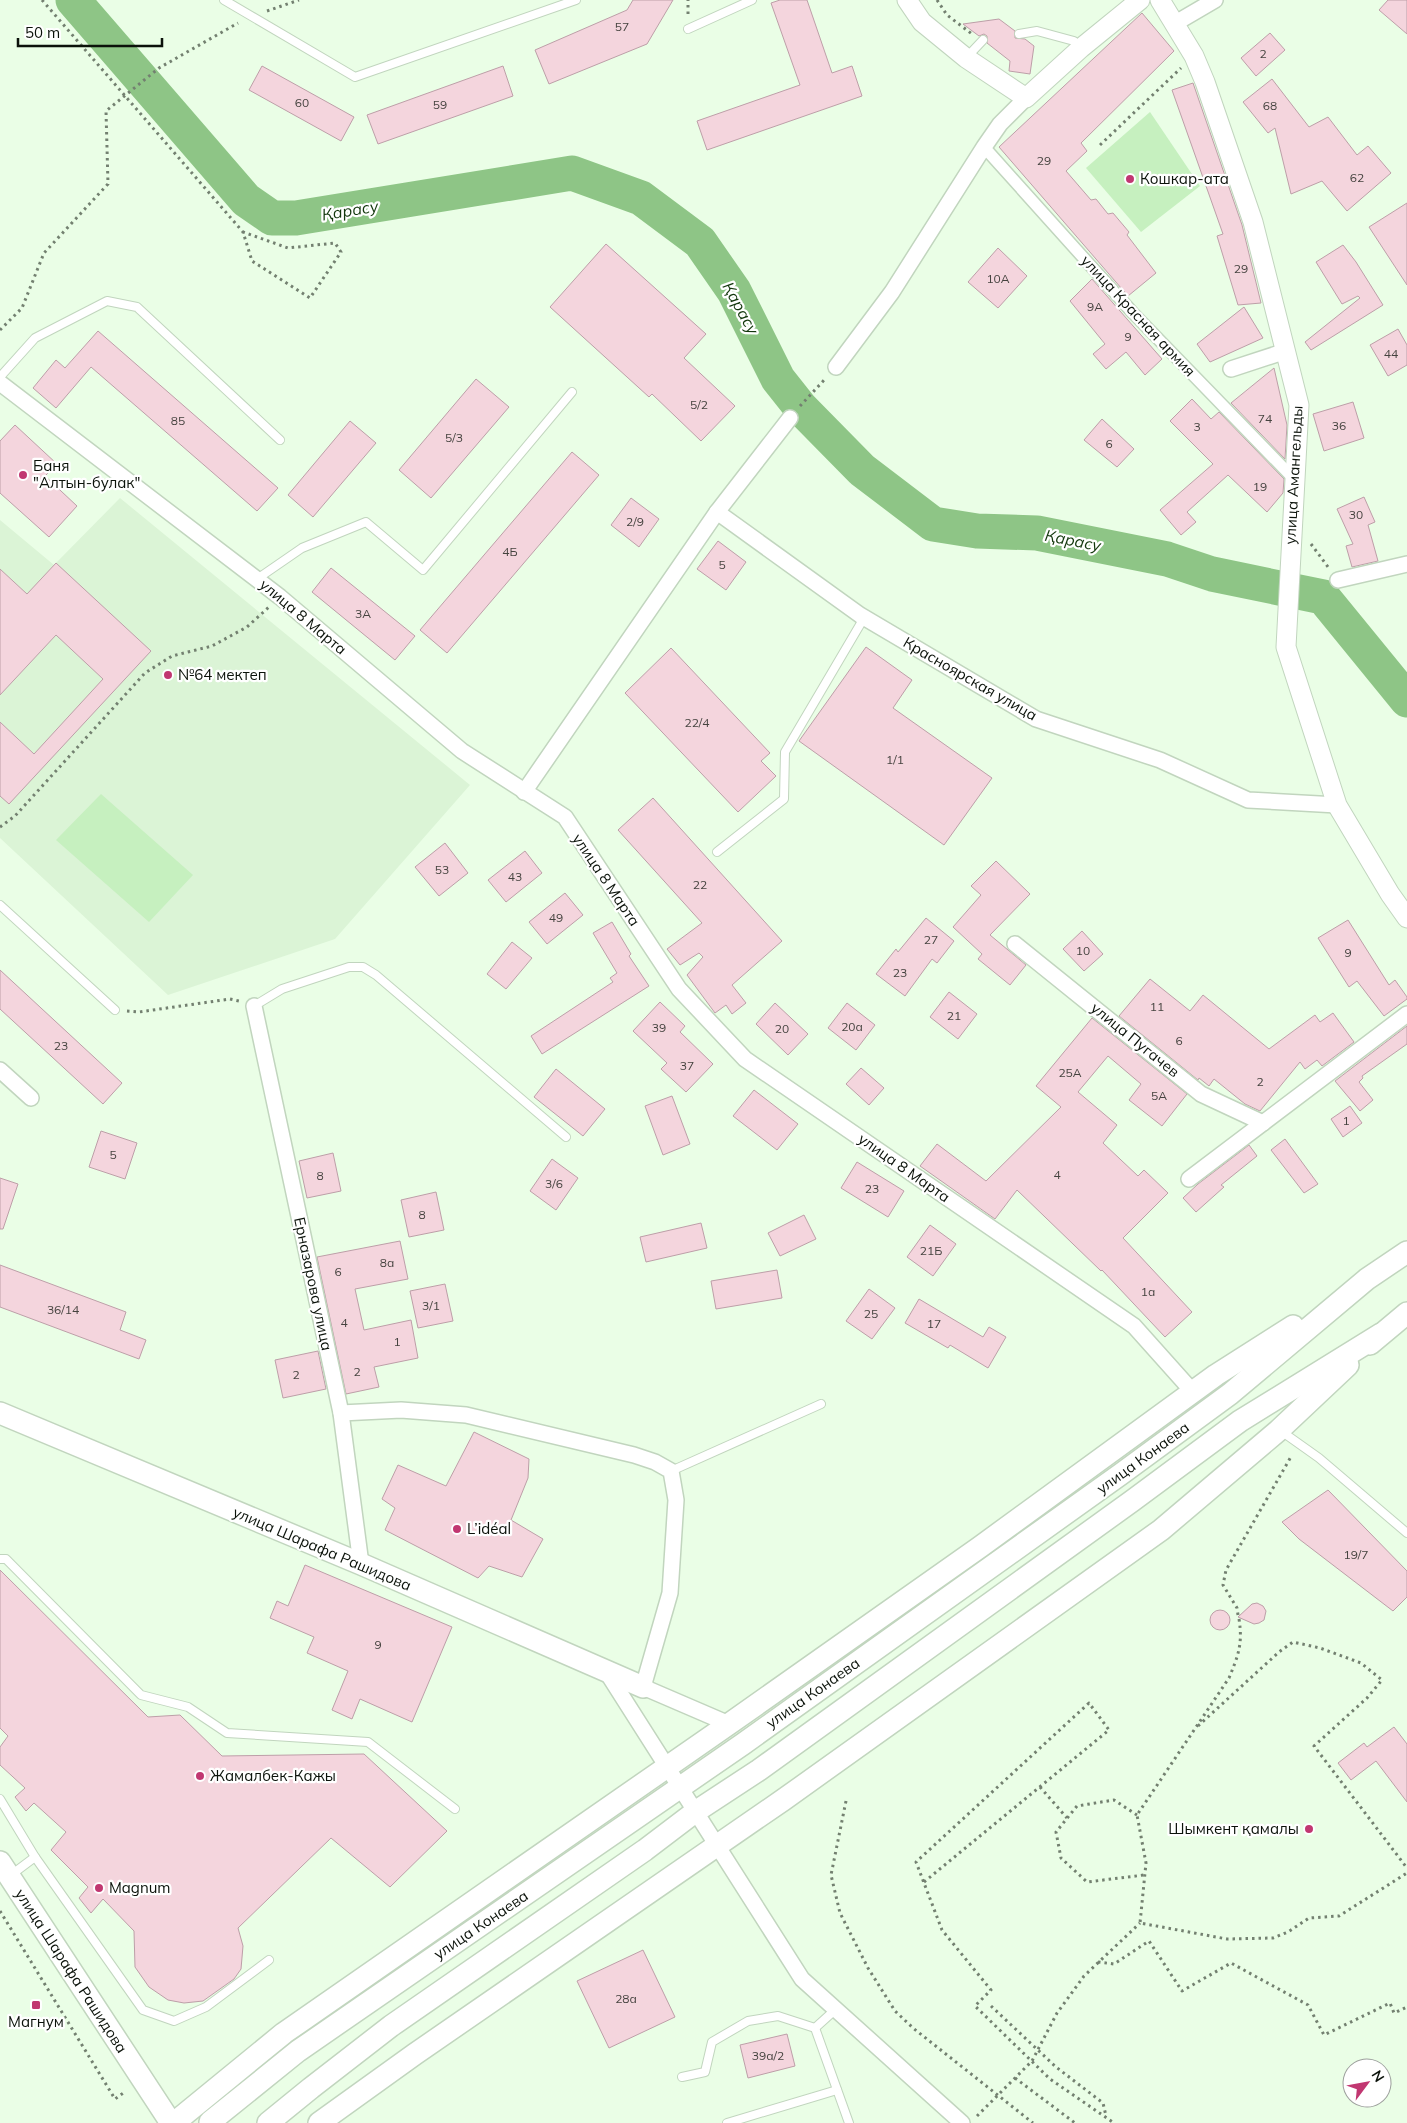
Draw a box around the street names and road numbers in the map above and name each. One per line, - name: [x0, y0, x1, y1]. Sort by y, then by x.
- street label: улица Красная армия: [1077, 251, 1200, 380]
- street label: улица Амангельды: [1280, 405, 1307, 545]
- street label: улица 8 Марта: [256, 575, 351, 659]
- street label: Красноярская улица: [900, 632, 1041, 725]
- street label: улица 8 Марта: [568, 830, 644, 930]
- street label: улица Пугачев: [1087, 998, 1183, 1081]
- street label: улица 8 Марта: [855, 1129, 954, 1206]
- street label: Ерназарова улица: [290, 1215, 337, 1352]
- street label: улица Конаева: [1093, 1418, 1193, 1498]
- street label: улица Шарафа Рашидова: [230, 1502, 414, 1595]
- street label: улица Конаева: [762, 1653, 863, 1732]
- street label: улица Шарафа Рашидова: [11, 1885, 132, 2056]
- street label: улица Конаева: [430, 1886, 532, 1963]

